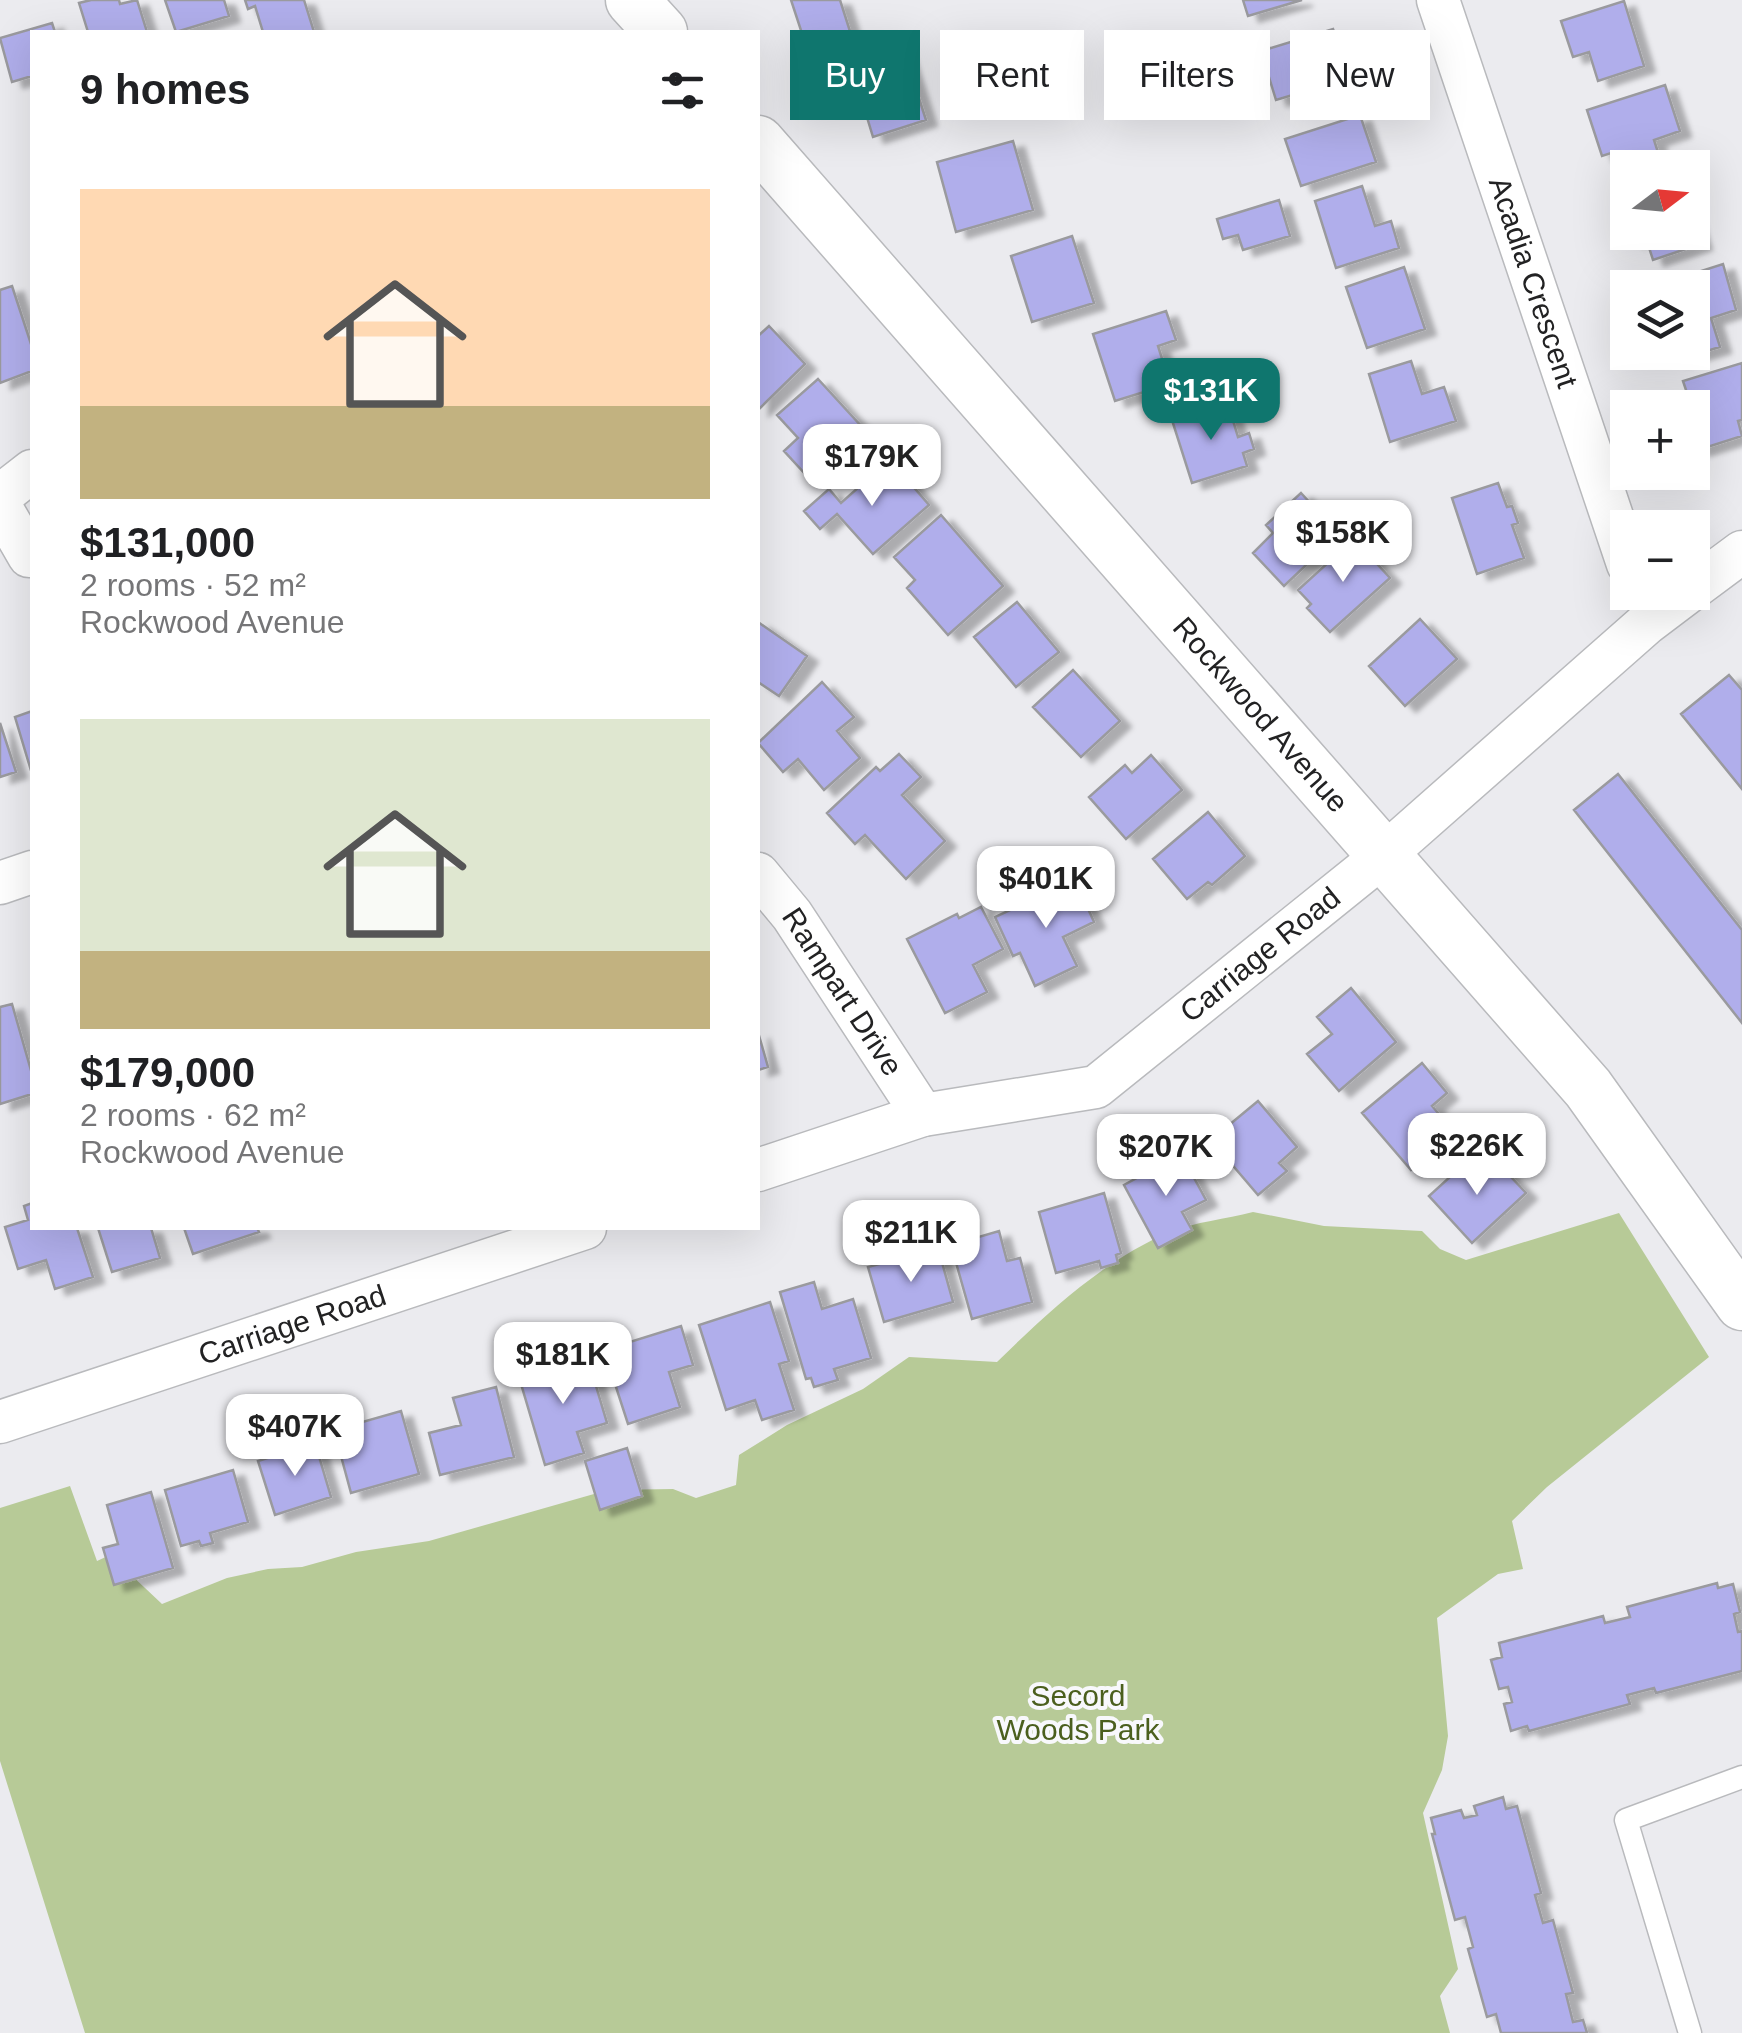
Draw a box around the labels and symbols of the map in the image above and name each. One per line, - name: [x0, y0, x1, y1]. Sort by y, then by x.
- north arrow: [1610, 150, 1710, 250]
- street label: Acadia Crescent: [1483, 173, 1585, 392]
- pin: $131K: [1141, 358, 1281, 443]
- pin: $179K: [802, 424, 942, 509]
- pin: $158K: [1273, 500, 1413, 585]
- street label: Rockwood Avenue: [1167, 610, 1355, 819]
- pin: $401K: [976, 846, 1116, 931]
- street label: Carriage Road: [1174, 880, 1346, 1028]
- street label: Rampart Drive: [776, 902, 909, 1081]
- pin: $226K: [1407, 1113, 1547, 1198]
- pin: $207K: [1096, 1114, 1236, 1199]
- pin: $211K: [841, 1200, 981, 1285]
- street label: Carriage Road: [194, 1278, 390, 1371]
- pin: $181K: [493, 1322, 633, 1407]
- pin: $407K: [225, 1394, 365, 1479]
- park label: Secord Woods Park: [997, 1679, 1160, 1746]

